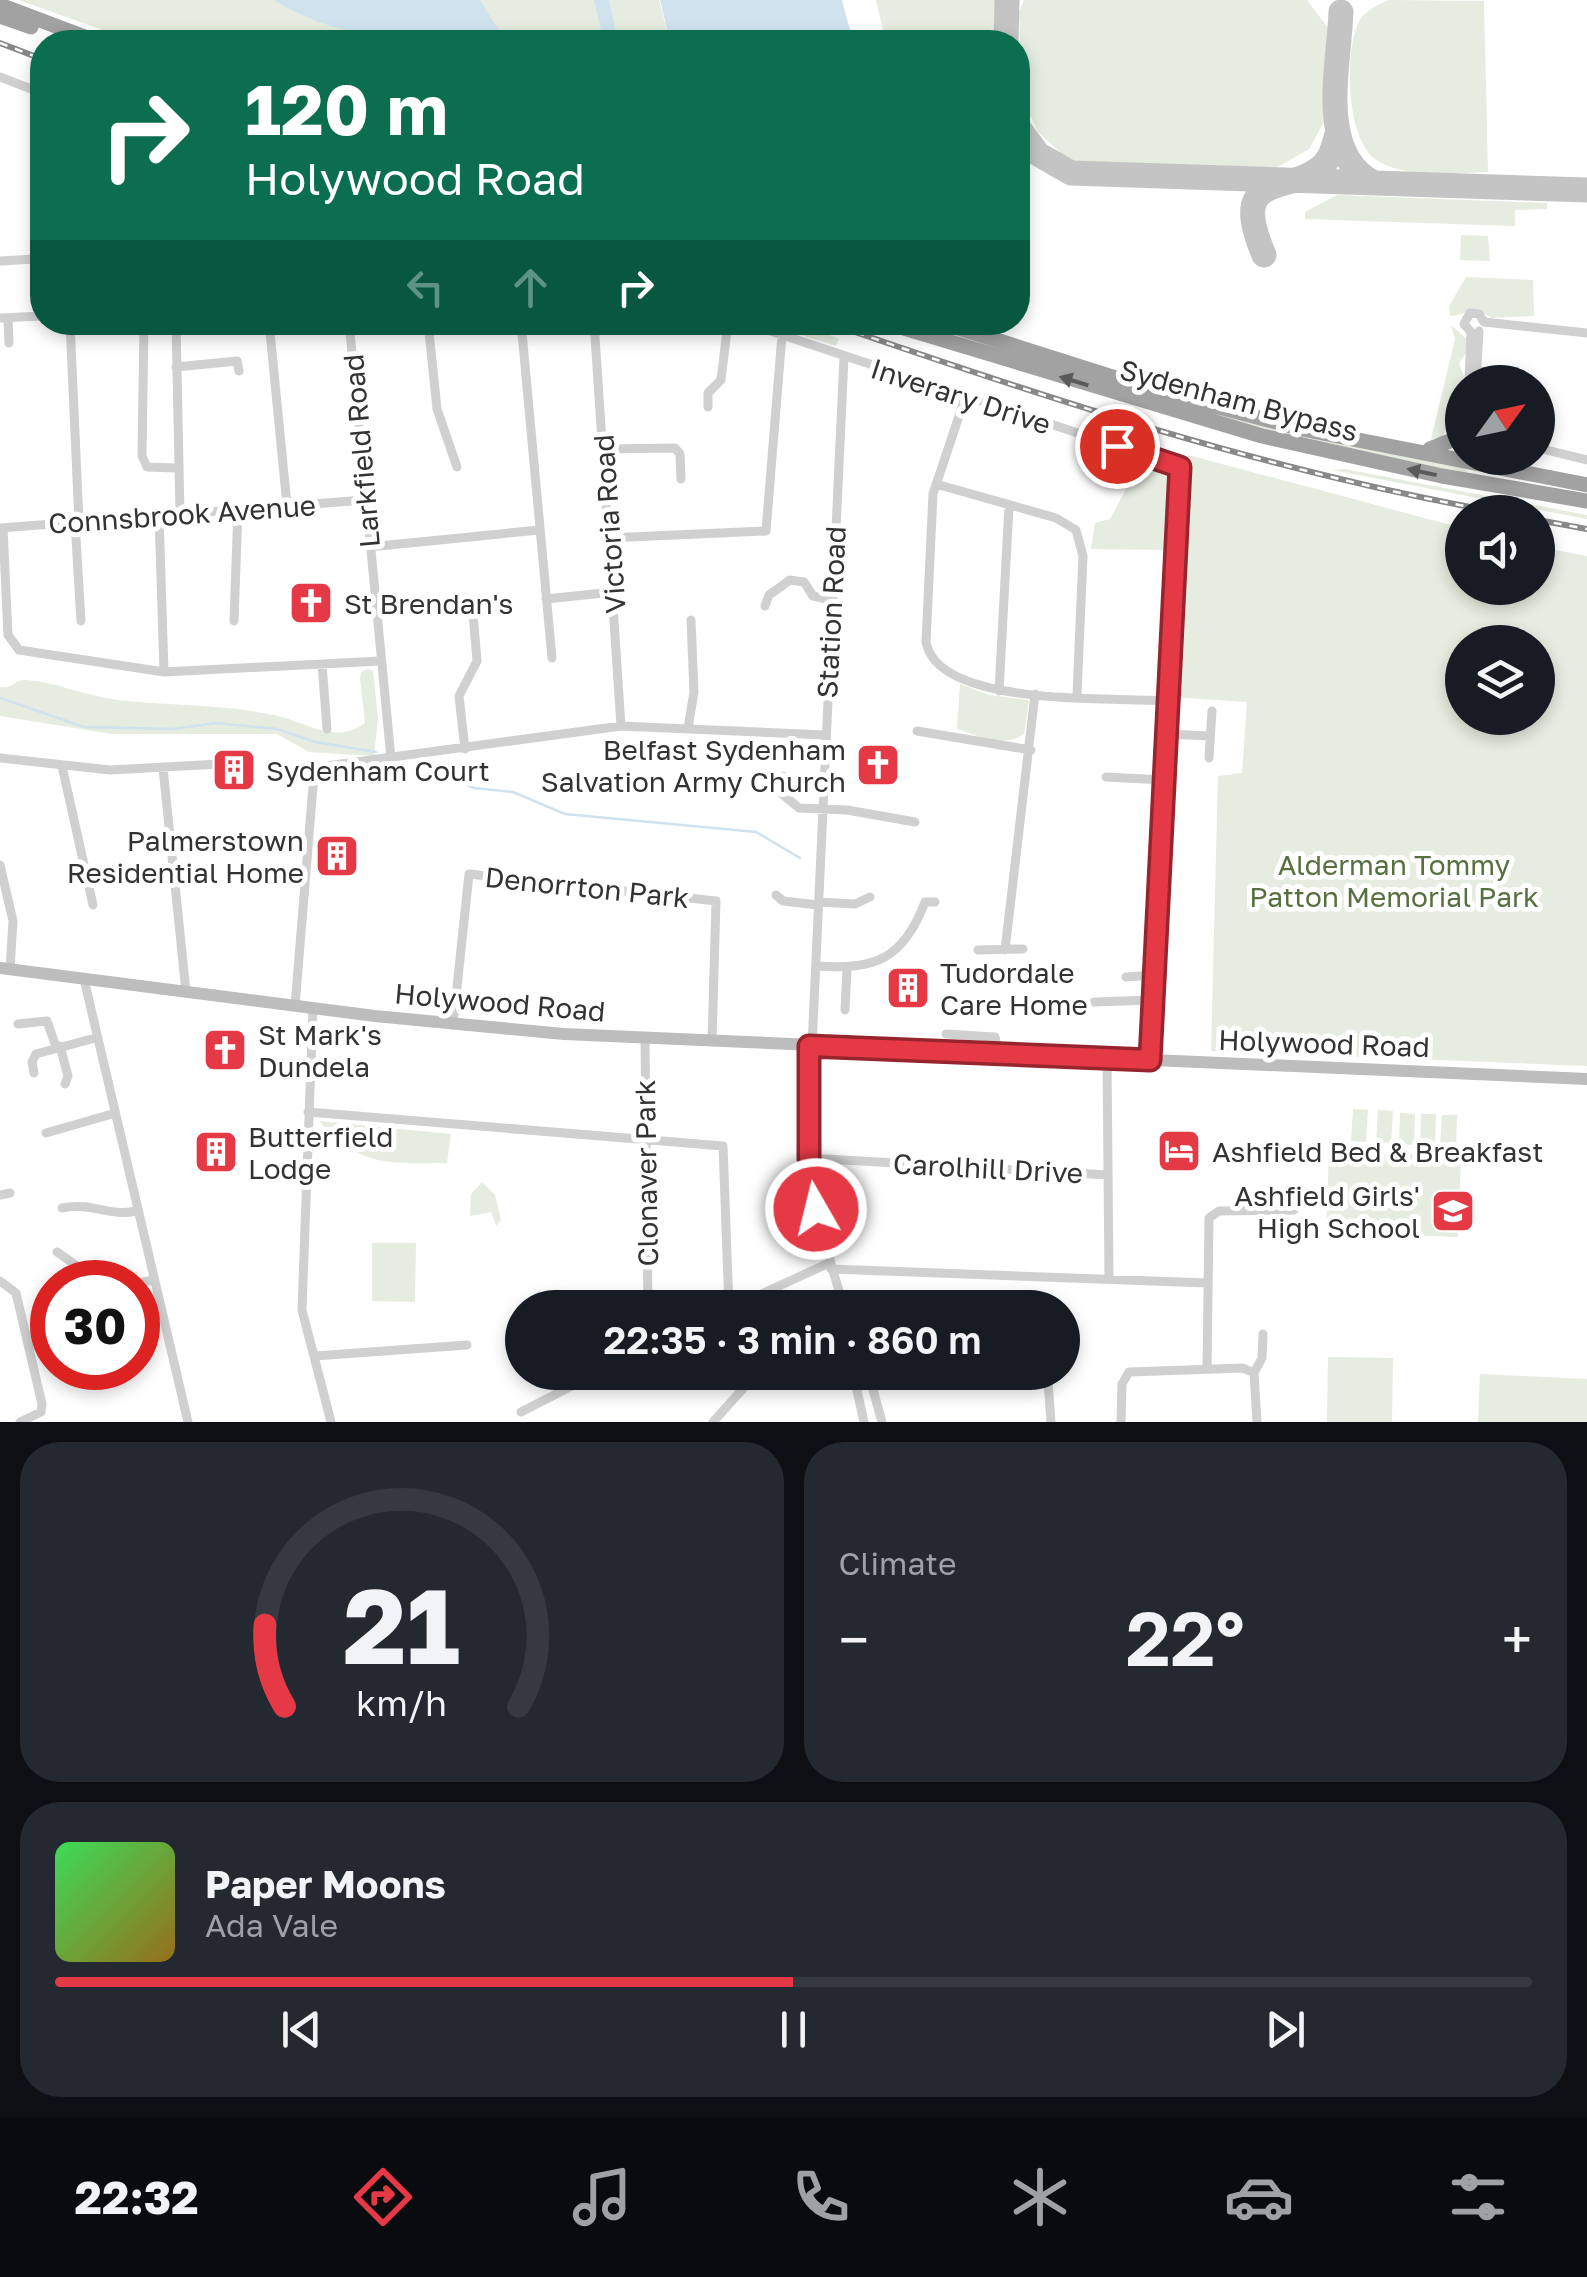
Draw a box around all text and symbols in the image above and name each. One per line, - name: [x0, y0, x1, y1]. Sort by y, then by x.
- text: 120 m: [245, 66, 448, 150]
- icon: right: [80, 70, 210, 200]
- text: Holywood Road: [245, 151, 585, 205]
- icon: left: [398, 260, 453, 315]
- icon: ahead: [503, 260, 558, 315]
- icon: right: [608, 260, 663, 315]
- street label: Inverary Drive: [867, 351, 1055, 441]
- street label: Sydenham Bypass: [1116, 352, 1362, 448]
- street label: Larkfield Road: [336, 353, 386, 549]
- north arrow: [1445, 365, 1555, 475]
- map controls: [1445, 365, 1555, 735]
- one-way arrow: [1059, 372, 1089, 387]
- pin: [1075, 404, 1160, 489]
- icon: arrive: [1090, 419, 1145, 474]
- street label: Victoria Road: [586, 433, 632, 615]
- one-way arrow: [1406, 463, 1437, 479]
- street label: Connsbrook Avenue: [47, 488, 317, 540]
- button: sound: [1445, 495, 1555, 605]
- street label: Station Road: [810, 525, 852, 699]
- church icon: St Brendan's: [288, 580, 334, 626]
- place label: St Brendan's: [344, 587, 513, 620]
- button: layers: [1445, 625, 1555, 735]
- place label: Belfast Sydenham Salvation Army Church: [541, 733, 846, 798]
- church icon: Belfast Sydenham Salvation Army Church: [855, 742, 901, 788]
- building icon: Sydenham Court: [211, 747, 257, 793]
- place label: Sydenham Court: [266, 754, 490, 787]
- place label: Palmerstown Residential Home: [67, 824, 304, 889]
- building icon: Palmerstown Residential Home: [314, 833, 360, 879]
- park label: Alderman Tommy Patton Memorial Park: [1249, 848, 1539, 913]
- street label: Denorrton Park: [483, 860, 691, 914]
- place label: Tudordale Care Home: [940, 956, 1088, 1021]
- building icon: Tudordale Care Home: [885, 965, 931, 1011]
- street label: Holywood Road: [393, 976, 607, 1028]
- place label: St Mark's Dundela: [258, 1018, 382, 1083]
- street label: Holywood Road: [1218, 1023, 1430, 1063]
- church icon: St Mark's Dundela: [202, 1027, 248, 1073]
- street label: Clonaver Park: [628, 1079, 664, 1267]
- place label: Butterfield Lodge: [248, 1120, 393, 1185]
- hotel icon: Ashfield Bed & Breakfast: [1156, 1128, 1202, 1174]
- building icon: Butterfield Lodge: [193, 1129, 239, 1175]
- place label: Ashfield Bed & Breakfast: [1212, 1135, 1543, 1168]
- street label: Carolhill Drive: [892, 1147, 1084, 1189]
- position arrow: [764, 1157, 868, 1261]
- place label: Ashfield Girls' High School: [1234, 1179, 1420, 1244]
- school or university icon: Ashfield Girls' High School: [1430, 1188, 1476, 1234]
- speed limit sign: 30: [30, 1260, 160, 1390]
- text: 22:35 · 3 min · 860 m: [603, 1317, 982, 1362]
- text: Climate: [839, 1544, 957, 1582]
- text: 21: [343, 1562, 460, 1687]
- text: 22°: [1126, 1592, 1245, 1683]
- text: −: [839, 1606, 869, 1672]
- text: +: [1502, 1606, 1532, 1672]
- text: km/h: [356, 1681, 447, 1724]
- text: Paper Moons: [205, 1861, 446, 1906]
- text: Ada Vale: [205, 1906, 338, 1944]
- icon: previous: [274, 2002, 329, 2057]
- icon: pause: [766, 2002, 821, 2057]
- icon: next: [1258, 2002, 1313, 2057]
- icon: directions: [348, 2162, 418, 2232]
- icon: music: [567, 2162, 637, 2232]
- icon: phone: [786, 2162, 856, 2232]
- icon: climate: [1005, 2162, 1075, 2232]
- icon: car: [1224, 2162, 1294, 2232]
- icon: filters: [1443, 2162, 1513, 2232]
- text: 22:32: [74, 2170, 199, 2224]

